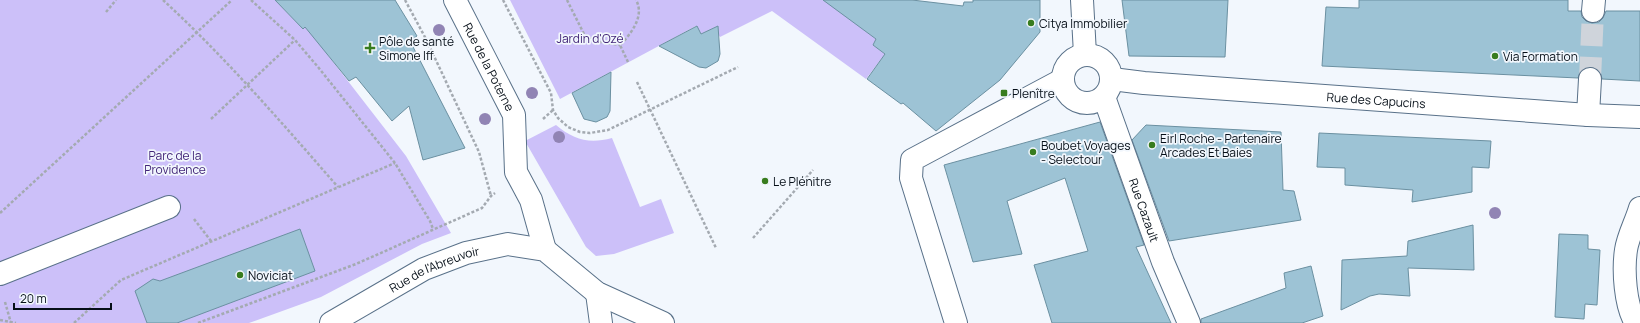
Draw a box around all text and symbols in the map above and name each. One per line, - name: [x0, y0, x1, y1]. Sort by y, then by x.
- place label: Citya Immobilier: [1039, 15, 1128, 32]
- marker: Citya Immobilier: [1026, 18, 1036, 28]
- street label: Rue de la Poterne: [460, 20, 519, 114]
- park label: Jardin d'Ozé: [556, 30, 624, 47]
- place label: Pôle de santé Simone Iff: [379, 33, 454, 64]
- marker: Pôle de santé Simone Iff: [364, 42, 376, 54]
- place label: Via Formation: [1503, 48, 1578, 65]
- marker: Via Formation: [1490, 51, 1500, 61]
- place label: Plenître: [1012, 85, 1055, 102]
- marker: Plenître: [999, 88, 1009, 98]
- street label: Rue des Capucins: [1326, 88, 1426, 112]
- place label: Eirl Roche - Partenaire Arcades Et Baies: [1160, 130, 1282, 161]
- place label: Boubet Voyages - Selectour: [1041, 137, 1130, 168]
- marker: Eirl Roche - Partenaire Arcades Et Baies: [1147, 140, 1157, 150]
- park label: Parc de la Providence: [144, 147, 206, 178]
- marker: Boubet Voyages - Selectour: [1028, 147, 1038, 157]
- place label: Le Plénitre: [773, 173, 831, 190]
- marker: Le Plénitre: [760, 176, 770, 186]
- street label: Rue Cazault: [1125, 176, 1164, 245]
- street label: Rue de l'Abreuvoir: [386, 242, 481, 296]
- place label: Noviciat: [248, 267, 293, 284]
- marker: Noviciat: [235, 270, 245, 280]
- scale bar: [14, 285, 111, 311]
- text: 20 m: [20, 290, 47, 307]

